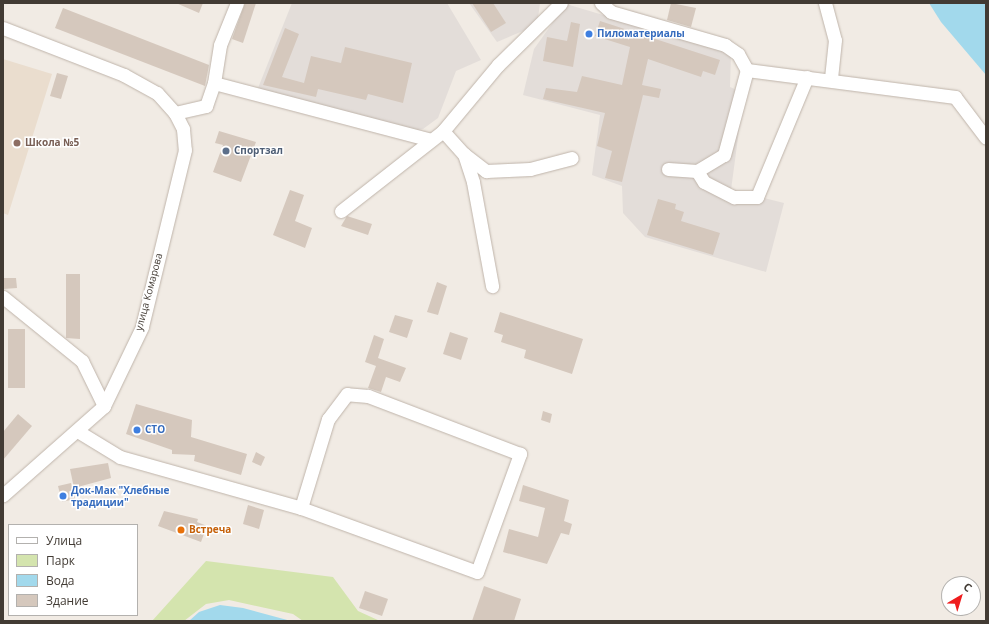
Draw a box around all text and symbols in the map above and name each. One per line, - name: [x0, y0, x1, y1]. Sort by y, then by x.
- place label: Пиломатериалы: [597, 28, 685, 40]
- marker: Пиломатериалы: [584, 29, 594, 39]
- place label: Школа №5: [25, 137, 79, 149]
- marker: Школа №5: [12, 138, 22, 148]
- place label: Спортзал: [234, 145, 283, 157]
- marker: Спортзал: [221, 146, 231, 156]
- street label: улица Комарова: [133, 252, 165, 332]
- place label: СТО: [145, 424, 165, 436]
- marker: СТО: [132, 425, 142, 435]
- place label: Док-Мак "Хлебные традиции": [71, 484, 170, 508]
- marker: Док-Мак "Хлебные традиции": [58, 491, 68, 501]
- legend: [8, 524, 138, 616]
- place label: Встреча: [189, 524, 231, 536]
- marker: Встреча: [176, 525, 186, 535]
- text: Улица: [46, 532, 82, 549]
- text: Парк: [46, 552, 75, 569]
- text: Вода: [46, 572, 75, 589]
- north arrow: [941, 576, 981, 616]
- text: С: [961, 579, 975, 595]
- text: Здание: [46, 592, 89, 609]

